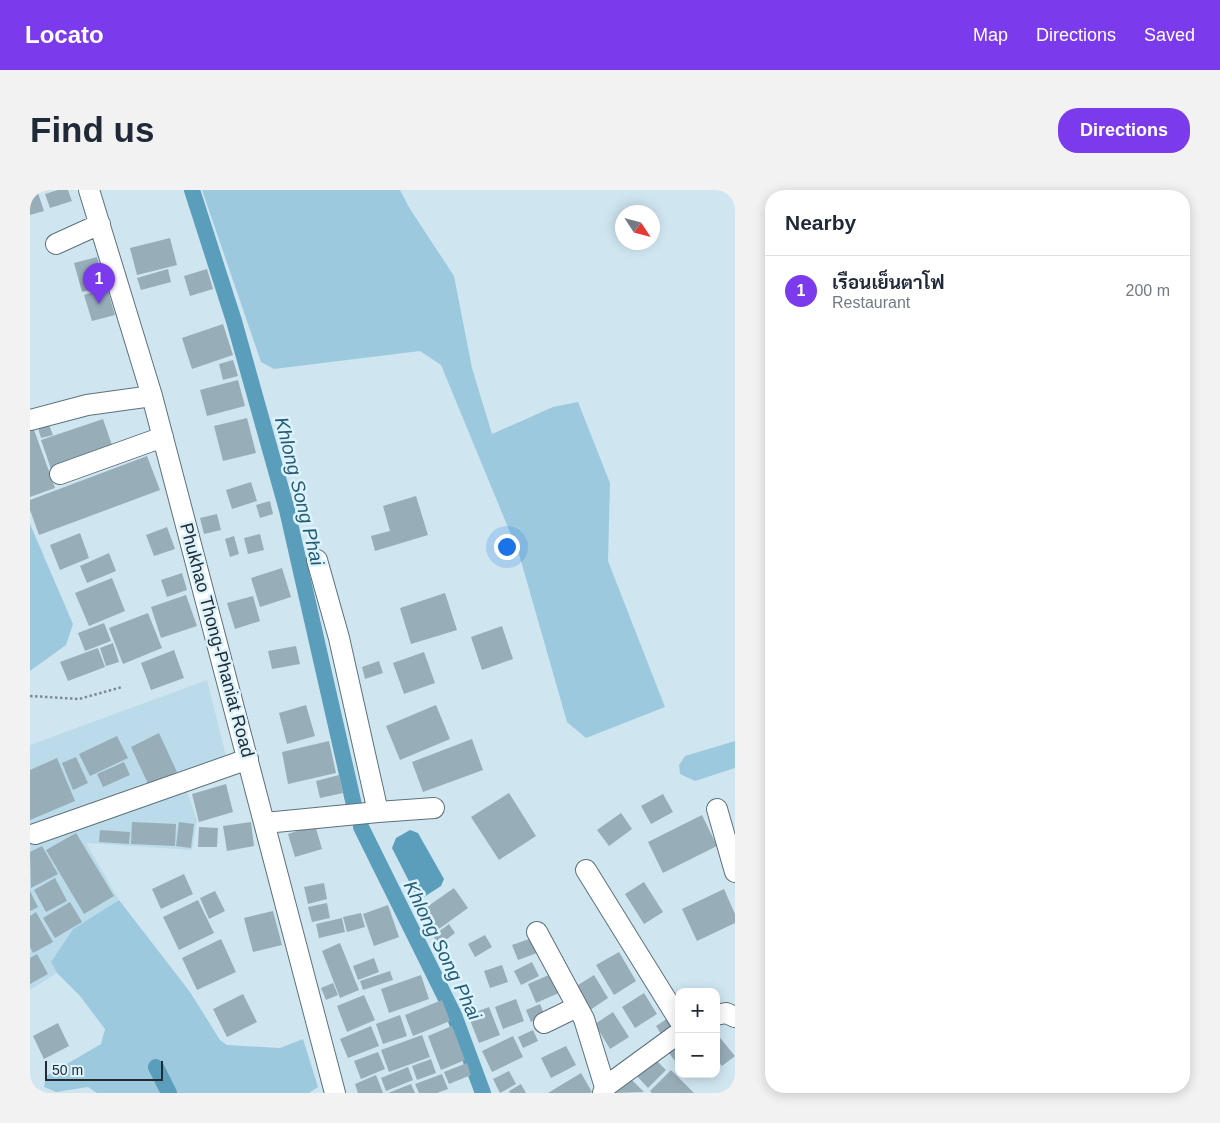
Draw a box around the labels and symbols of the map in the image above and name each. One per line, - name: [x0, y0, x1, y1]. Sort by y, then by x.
- north arrow: [615, 205, 660, 250]
- pin: 1: [83, 263, 115, 304]
- water label: Khlong Song Phai: [271, 415, 328, 568]
- street label: Phukhao Thong-Phaniat Road: [176, 521, 258, 759]
- your location: [494, 534, 520, 560]
- water label: Khlong Song Phai: [400, 877, 486, 1024]
- scale bar: [45, 1058, 162, 1081]

